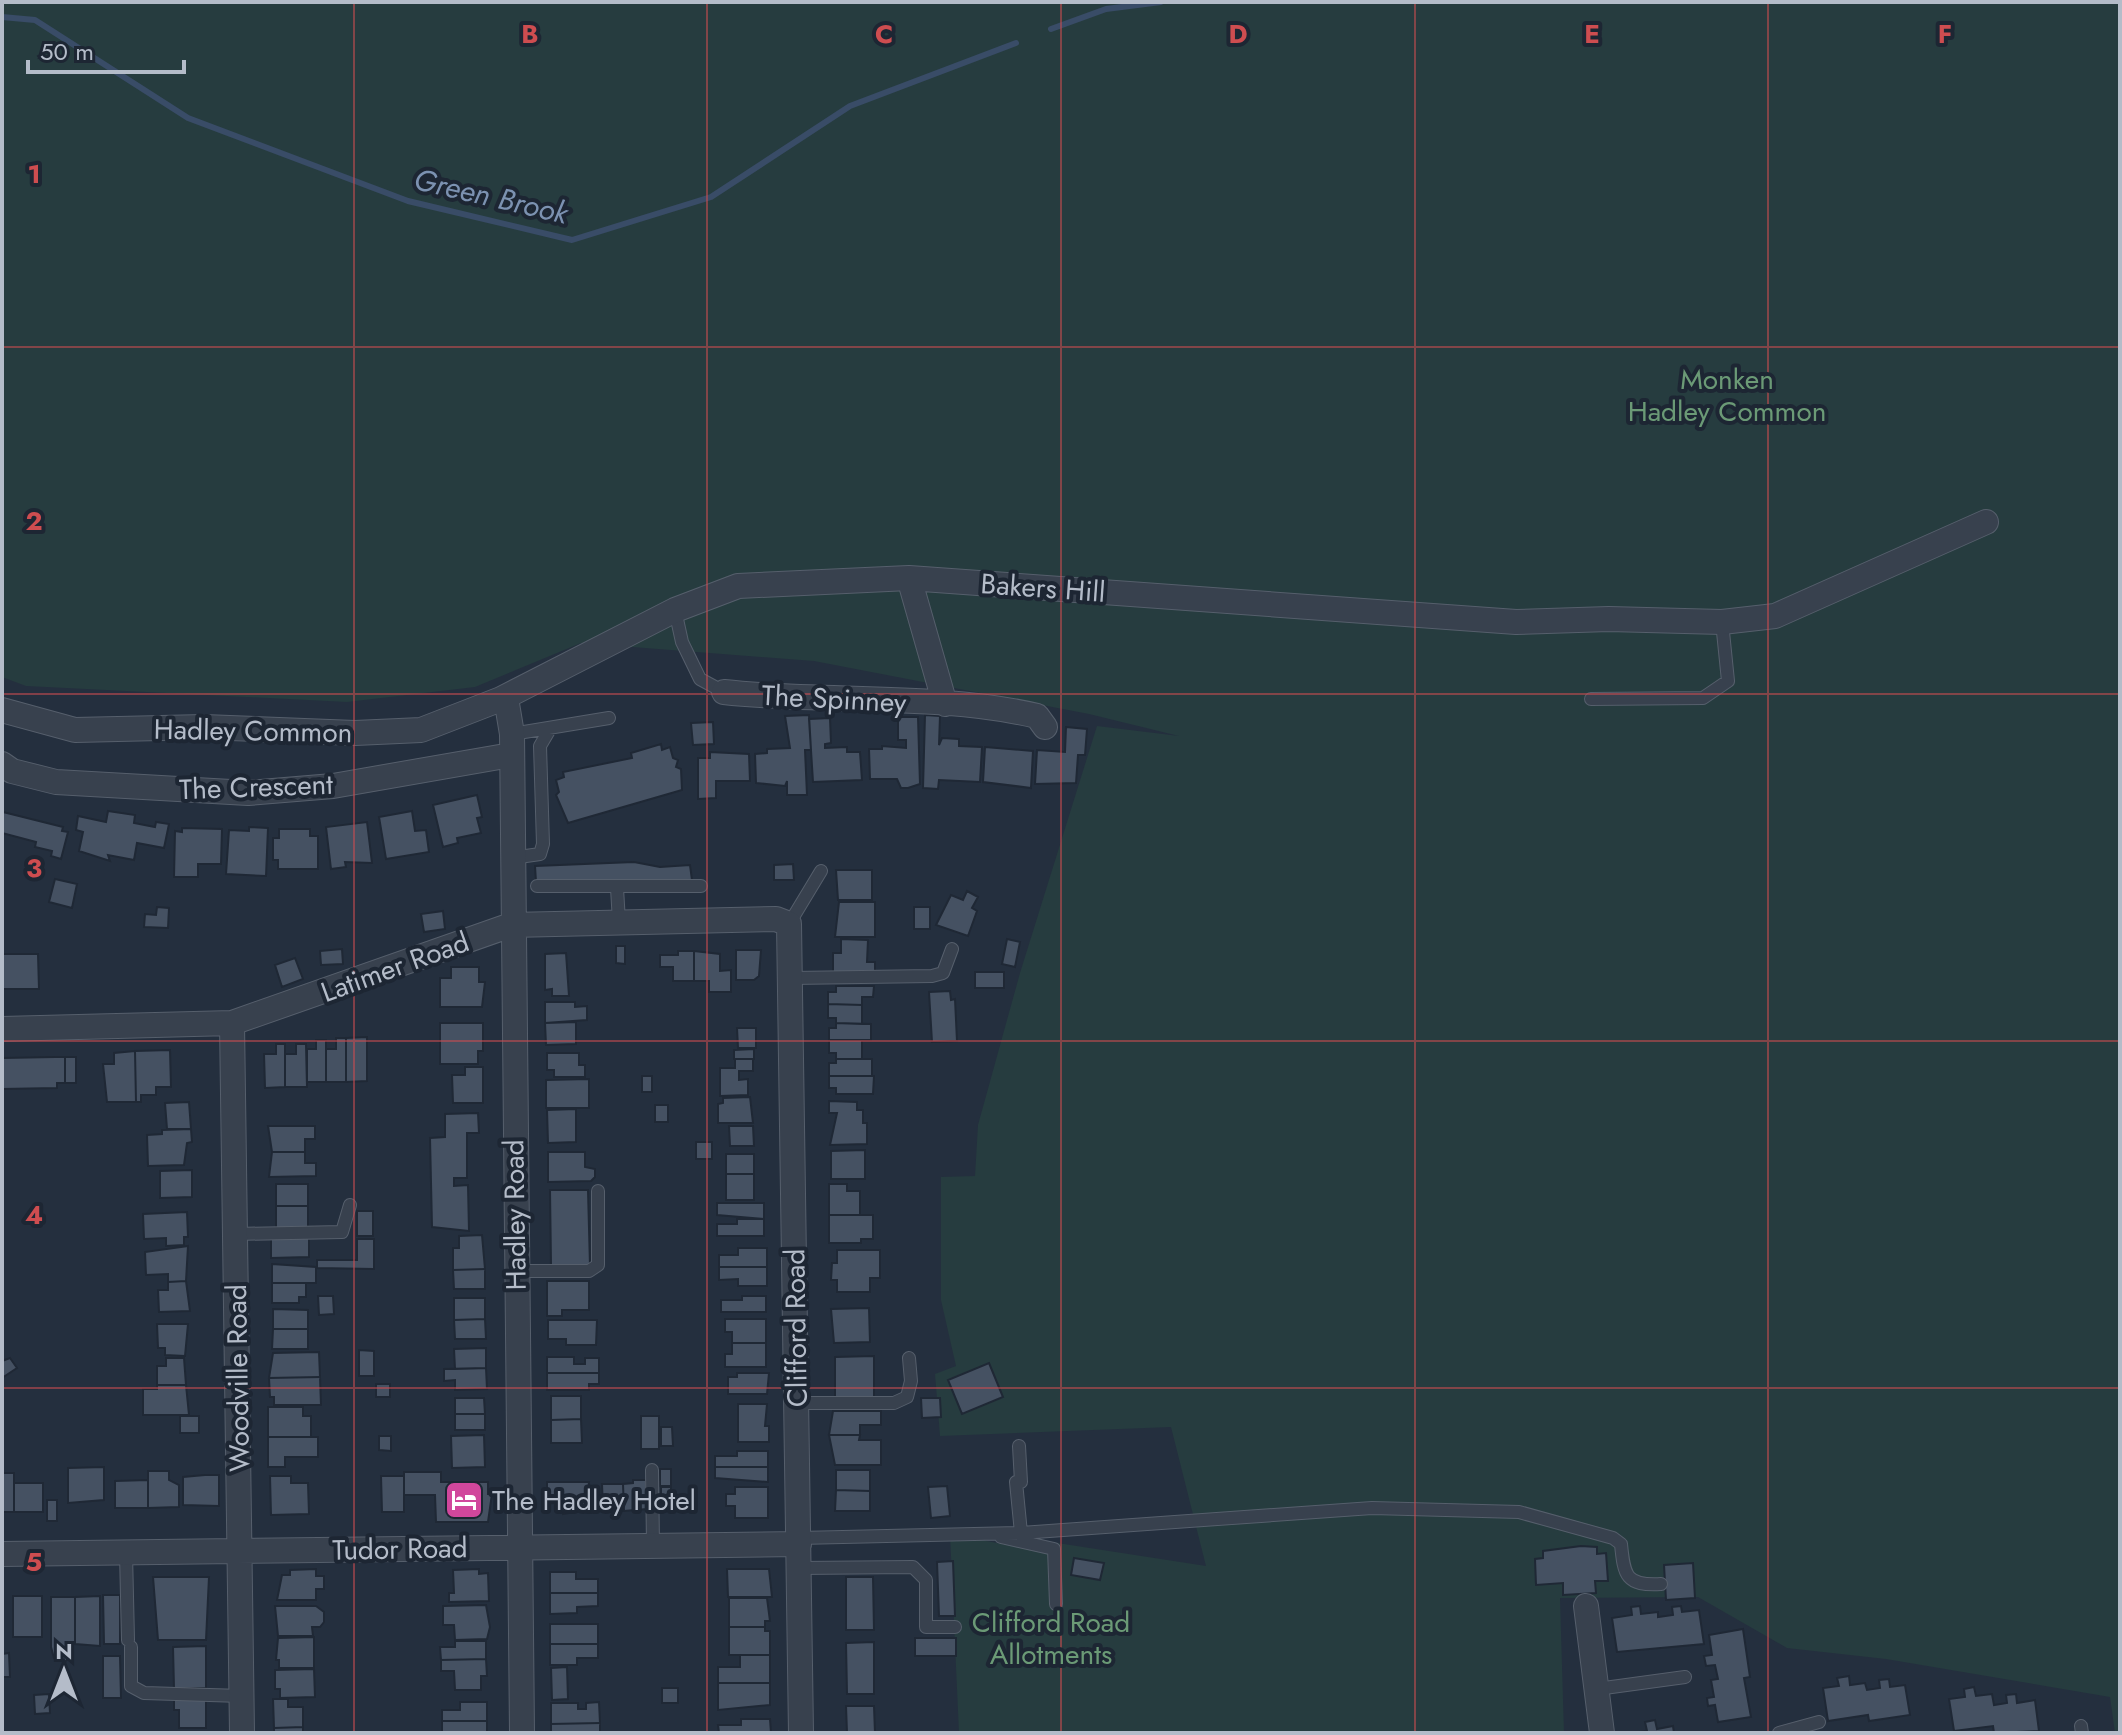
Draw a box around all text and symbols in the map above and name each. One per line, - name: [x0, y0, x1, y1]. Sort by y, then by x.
- text: B: [521, 15, 539, 53]
- text: C: [875, 15, 893, 53]
- text: D: [1228, 15, 1248, 53]
- text: E: [1584, 15, 1600, 53]
- text: F: [1938, 15, 1952, 53]
- scale bar: [28, 24, 184, 74]
- text: 50 m: [40, 34, 94, 69]
- text: 1: [27, 155, 41, 193]
- water label: Green Brook: [410, 157, 573, 235]
- park label: Monken Hadley Common: [1628, 359, 1826, 432]
- text: 2: [25, 502, 43, 540]
- street label: Bakers Hill: [979, 563, 1107, 613]
- street label: The Spinney: [761, 675, 908, 723]
- street label: Hadley Common: [153, 709, 353, 753]
- street label: The Crescent: [178, 764, 334, 810]
- text: 3: [26, 849, 42, 887]
- street label: Latimer Road: [315, 921, 475, 1013]
- street label: Hadley Road: [493, 1139, 537, 1291]
- text: 4: [25, 1196, 43, 1234]
- street label: Clifford Road: [774, 1248, 818, 1408]
- street label: Woodville Road: [216, 1284, 260, 1472]
- hotel icon: The Hadley Hotel: [443, 1479, 485, 1521]
- place label: The Hadley Hotel: [492, 1480, 696, 1521]
- street label: Tudor Road: [332, 1527, 468, 1571]
- text: 5: [26, 1543, 42, 1581]
- park label: Clifford Road Allotments: [972, 1602, 1130, 1675]
- north arrow: [24, 1631, 104, 1711]
- text: N: [55, 1635, 73, 1667]

